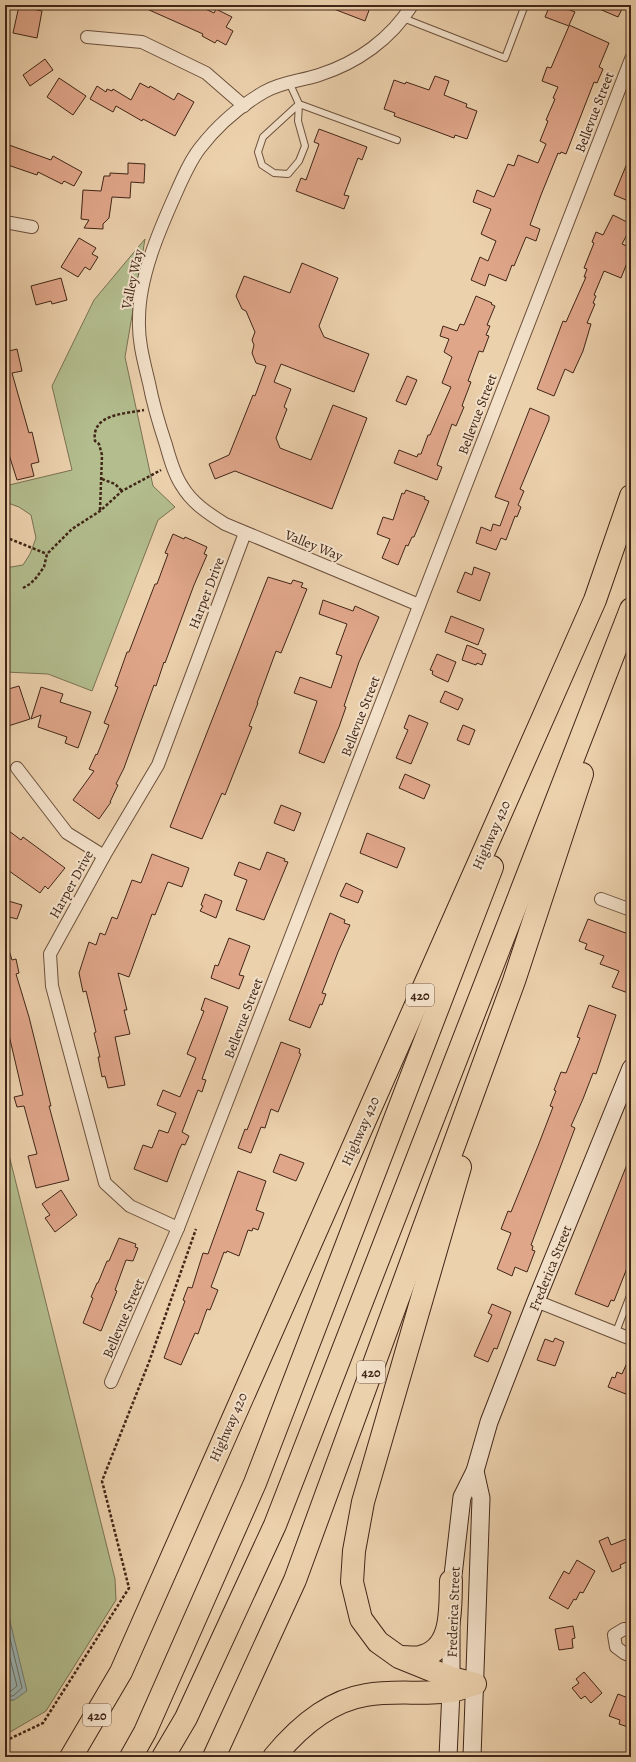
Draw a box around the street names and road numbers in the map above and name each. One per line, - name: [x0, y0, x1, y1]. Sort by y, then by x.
- street label: Bellevue Street: [570, 69, 619, 155]
- street label: Valley Way: [117, 247, 148, 312]
- street label: Bellevue Street: [453, 371, 502, 457]
- street label: Valley Way: [281, 525, 346, 566]
- street label: Harper Drive: [184, 555, 229, 632]
- street label: Bellevue Street: [336, 673, 385, 759]
- street label: Highway 420: [468, 798, 515, 873]
- street label: Harper Drive: [45, 847, 98, 922]
- street label: Bellevue Street: [219, 975, 268, 1061]
- road number: 420: [406, 984, 434, 1006]
- street label: Highway 420: [337, 1094, 384, 1169]
- street label: Frederica Street: [525, 1222, 576, 1314]
- street label: Bellevue Street: [98, 1275, 149, 1361]
- road number: 420: [357, 1361, 385, 1383]
- street label: Highway 420: [205, 1390, 252, 1465]
- street label: Frederica Street: [442, 1566, 465, 1658]
- road number: 420: [83, 1704, 111, 1726]

